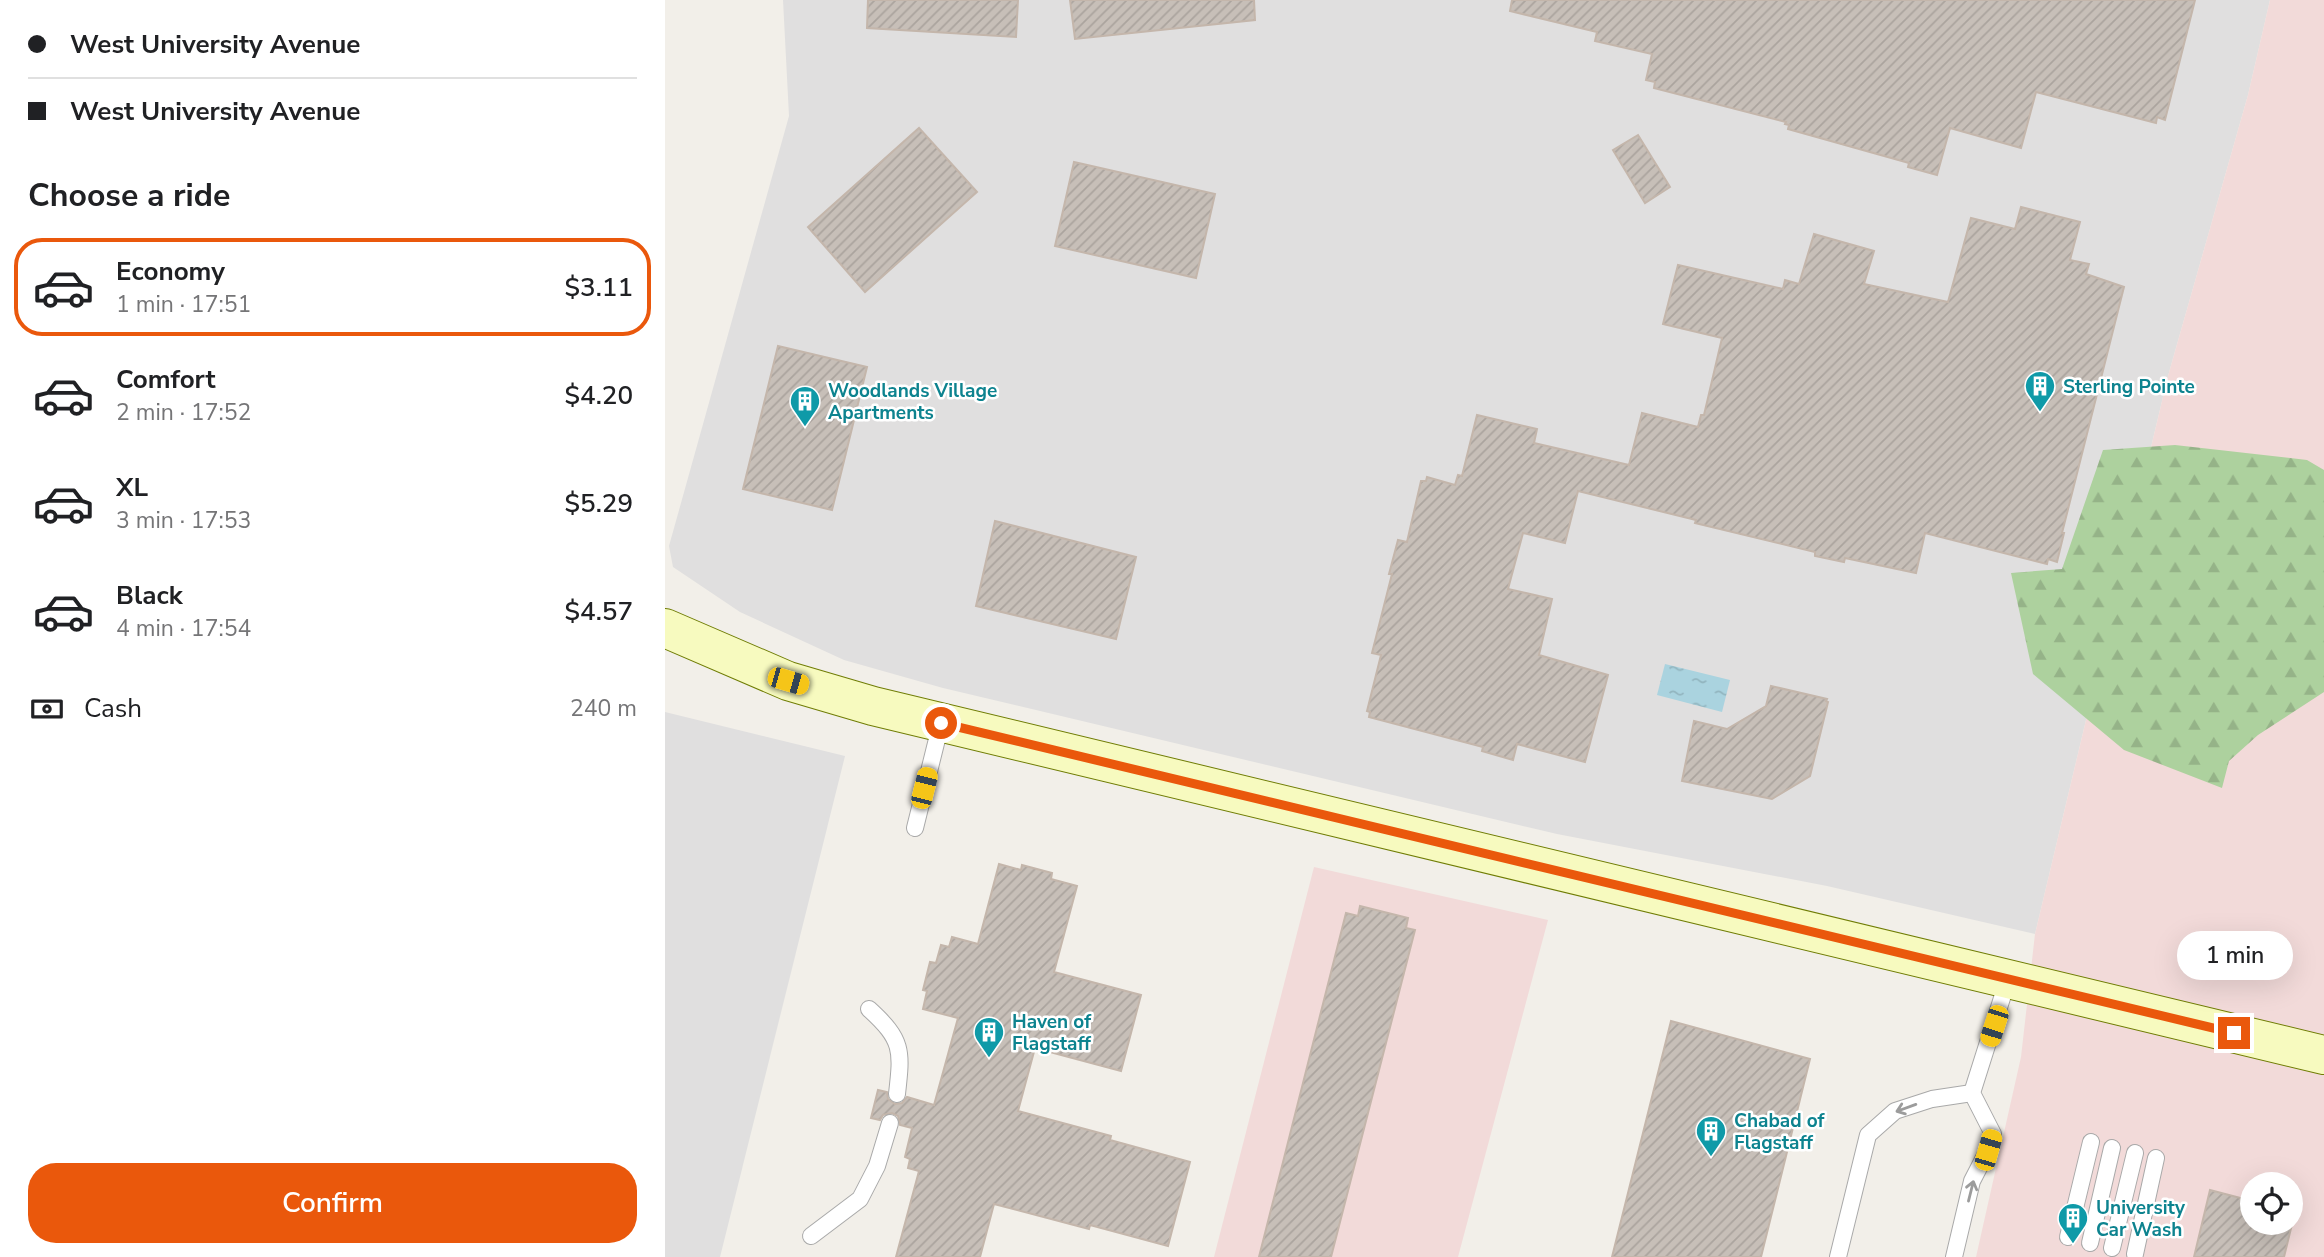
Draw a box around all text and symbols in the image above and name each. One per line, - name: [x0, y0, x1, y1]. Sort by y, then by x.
- text: West University Avenue: [70, 27, 360, 62]
- text: West University Avenue: [70, 94, 360, 129]
- text: Choose a ride: [28, 174, 230, 217]
- text: Economy: [116, 254, 225, 289]
- icon: car: [32, 256, 95, 319]
- text: $3.11: [564, 270, 633, 305]
- text: 1 min · 17:51: [116, 289, 251, 320]
- text: Comfort: [116, 362, 216, 397]
- icon: car: [32, 364, 95, 427]
- building icon: Sterling Pointe: [2023, 369, 2057, 413]
- place label: Sterling Pointe: [2063, 374, 2195, 400]
- text: $4.20: [564, 378, 633, 413]
- place label: Woodlands Village Apartments: [828, 378, 997, 426]
- building icon: Woodlands Village Apartments: [788, 384, 822, 428]
- text: 2 min · 17:52: [116, 397, 251, 428]
- text: XL: [116, 470, 148, 505]
- icon: car: [32, 472, 95, 535]
- text: $5.29: [564, 486, 633, 521]
- text: 3 min · 17:53: [116, 505, 251, 536]
- text: Black: [116, 578, 183, 613]
- icon: car: [32, 580, 95, 643]
- text: $4.57: [564, 594, 633, 629]
- text: 4 min · 17:54: [116, 613, 251, 644]
- car: [765, 665, 812, 697]
- icon: cash: [28, 690, 66, 728]
- text: Cash: [84, 691, 142, 726]
- text: 240 m: [570, 693, 637, 724]
- route start: [925, 707, 957, 739]
- car: [909, 765, 940, 811]
- callout: 1 min: [2176, 932, 2292, 981]
- text: 1 min: [2206, 940, 2264, 971]
- car: [1978, 1003, 2011, 1049]
- place label: Haven of Flagstaff: [1012, 1009, 1092, 1057]
- building icon: Haven of Flagstaff: [972, 1015, 1006, 1059]
- route end: [2218, 1017, 2250, 1049]
- one-way arrow: [1895, 1103, 1917, 1115]
- place label: Chabad of Flagstaff: [1734, 1108, 1826, 1156]
- building icon: Chabad of Flagstaff: [1694, 1114, 1728, 1158]
- car: [1973, 1127, 2004, 1173]
- button: Confirm: [28, 1163, 637, 1243]
- map controls: [2240, 1172, 2303, 1235]
- button: locate: [2240, 1172, 2303, 1235]
- one-way arrow: [1964, 1180, 1978, 1203]
- place label: University Car Wash: [2096, 1195, 2186, 1243]
- building icon: University Car Wash: [2056, 1201, 2090, 1245]

